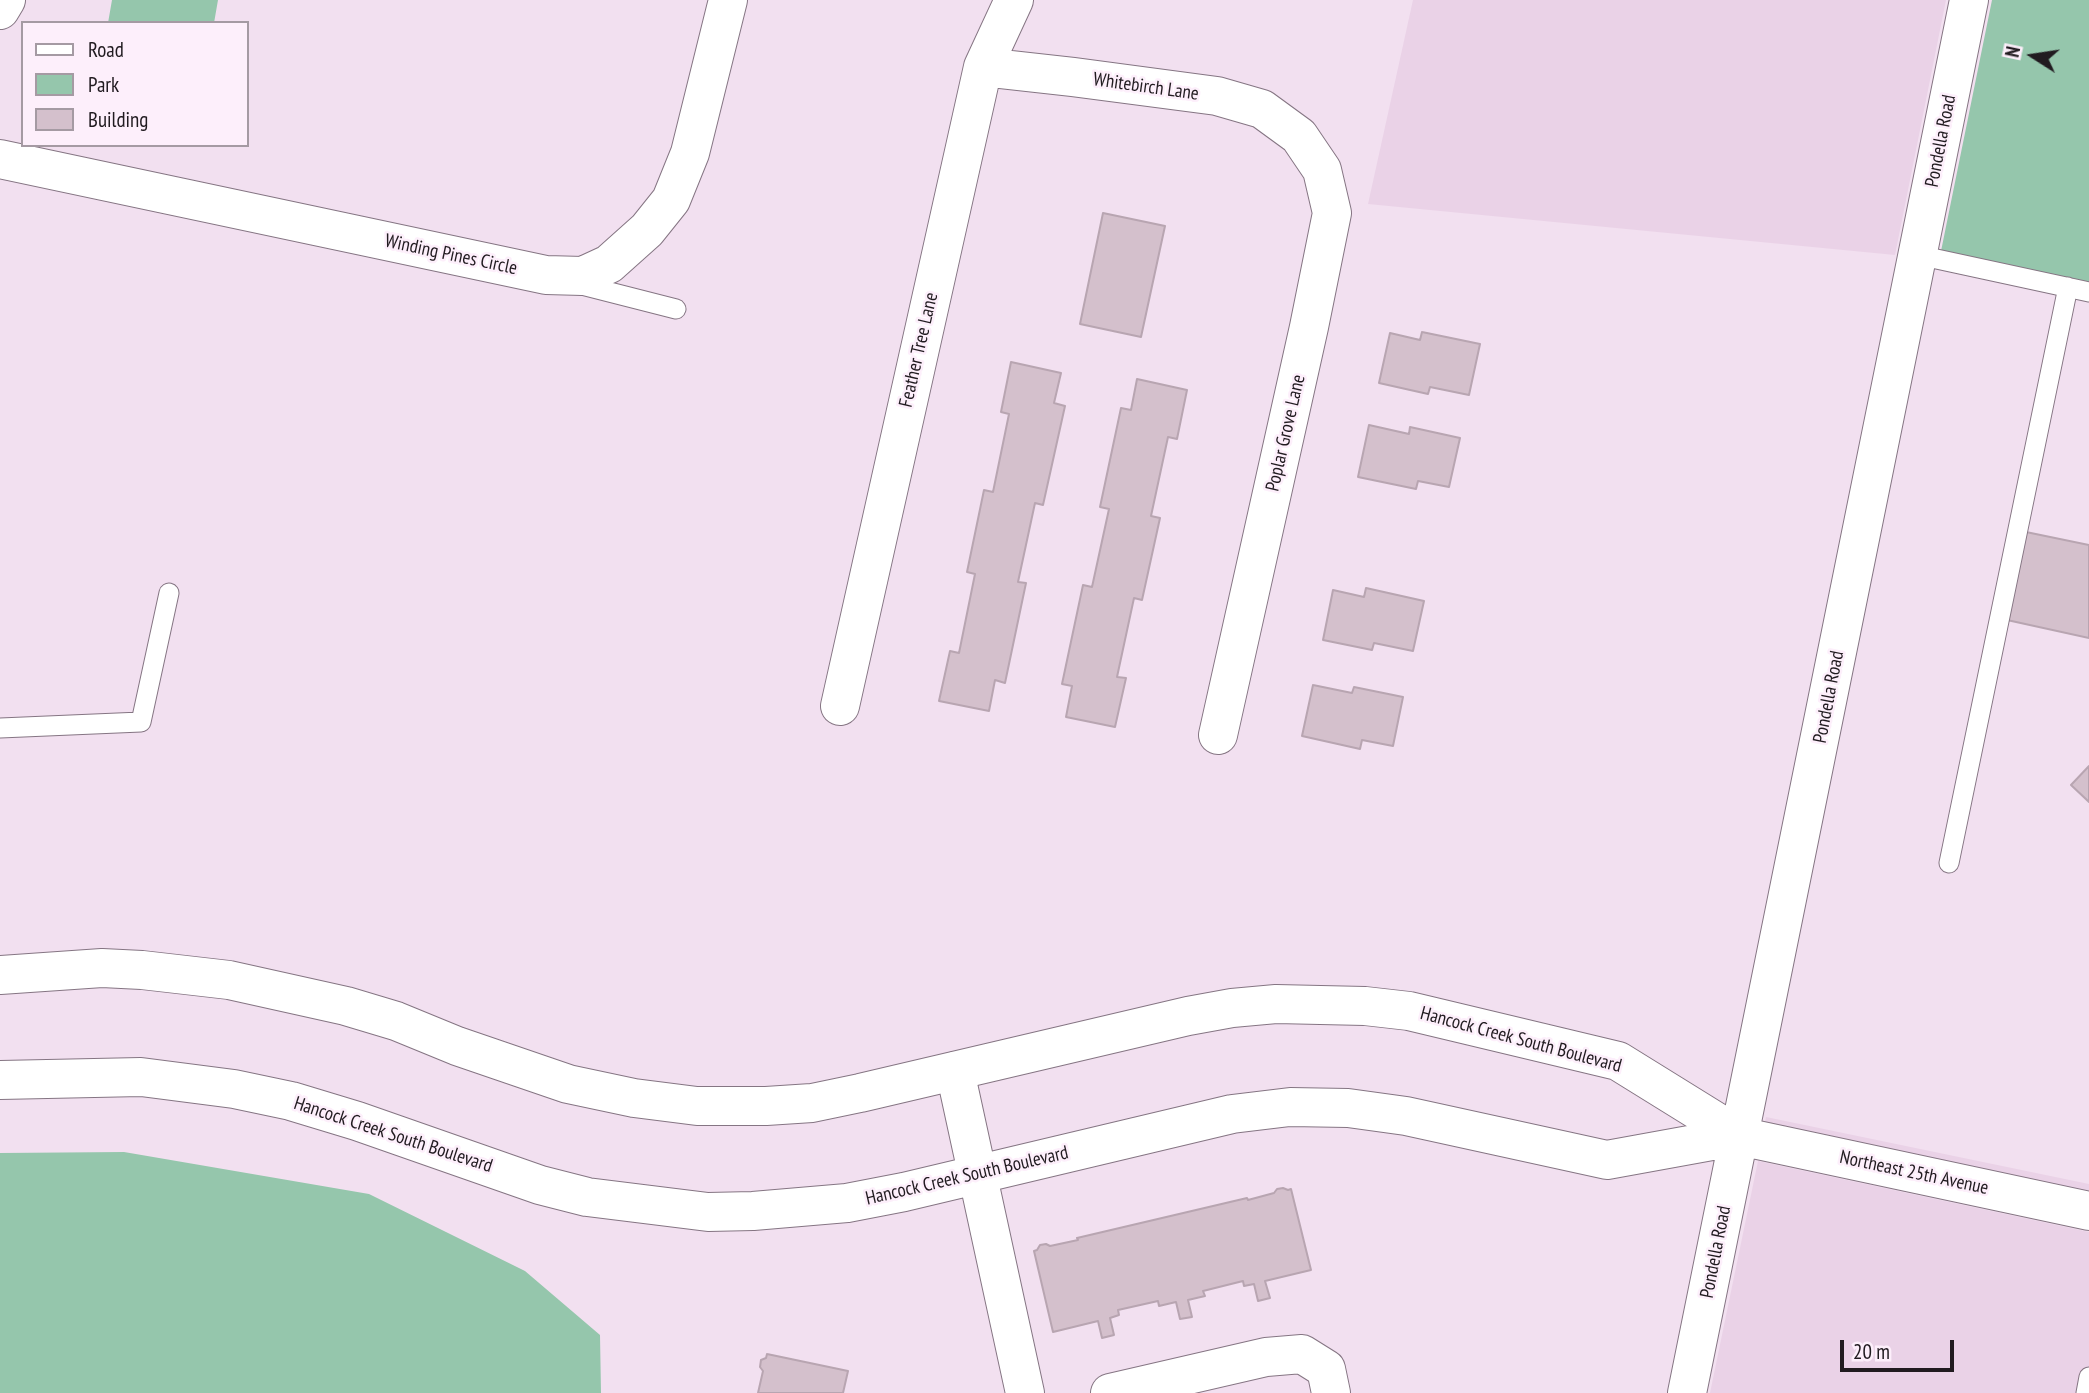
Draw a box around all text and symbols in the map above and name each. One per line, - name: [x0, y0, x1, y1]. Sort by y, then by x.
- legend: [21, 21, 248, 147]
- north arrow: [1998, 21, 2068, 91]
- text: Road: [88, 36, 124, 63]
- text: N: [2000, 44, 2025, 59]
- street label: Whitebirch Lane: [1092, 68, 1200, 106]
- text: Park: [88, 71, 119, 98]
- street label: Pondella Road: [1921, 93, 1961, 189]
- text: Building: [88, 106, 148, 133]
- street label: Winding Pines Circle: [383, 230, 519, 280]
- street label: Feather Tree Lane: [895, 290, 943, 410]
- street label: Poplar Grove Lane: [1262, 372, 1310, 494]
- street label: Pondella Road: [1809, 649, 1849, 745]
- street label: Hancock Creek South Boulevard: [1418, 1002, 1624, 1078]
- street label: Hancock Creek South Boulevard: [291, 1092, 495, 1178]
- street label: Hancock Creek South Boulevard: [863, 1142, 1071, 1210]
- street label: Northeast 25th Avenue: [1838, 1146, 1990, 1200]
- street label: Pondella Road: [1696, 1204, 1736, 1300]
- scale bar: [1844, 1326, 1958, 1370]
- text: 20 m: [1853, 1338, 1890, 1365]

